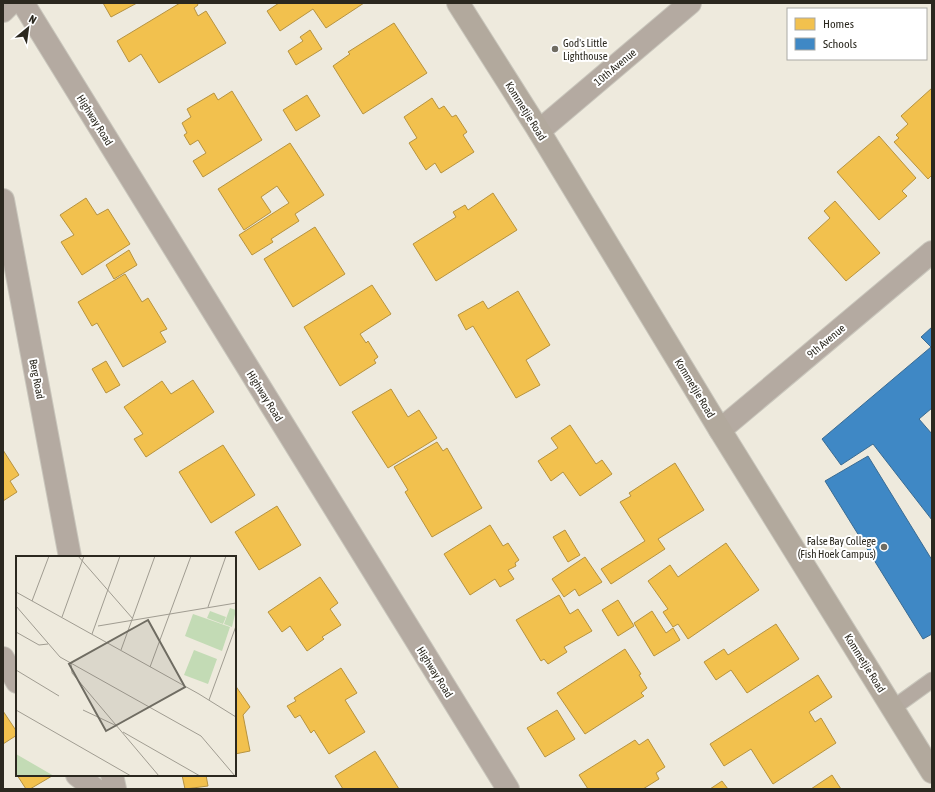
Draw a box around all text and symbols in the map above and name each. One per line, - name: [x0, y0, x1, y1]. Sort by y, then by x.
- north arrow: [8, 8, 48, 48]
- legend: [787, 8, 927, 60]
- text: N: [27, 12, 39, 26]
- text: Homes: [823, 17, 854, 31]
- place label: God's Little Lighthouse: [563, 37, 608, 62]
- text: Schools: [823, 37, 857, 51]
- marker: God's Little Lighthouse: [550, 44, 560, 54]
- street label: 10th Avenue: [592, 46, 638, 88]
- street label: Kommetjie Road: [503, 79, 549, 143]
- street label: Highway Road: [75, 92, 115, 148]
- street label: 9th Avenue: [805, 322, 847, 360]
- street label: Kommetjie Road: [673, 356, 717, 420]
- street label: Berg Road: [27, 358, 47, 400]
- street label: Highway Road: [245, 368, 285, 424]
- place label: False Bay College (Fish Hoek Campus): [798, 535, 876, 560]
- marker: False Bay College (Fish Hoek Campus): [879, 542, 889, 552]
- inset map: [16, 556, 236, 776]
- street label: Kommetjie Road: [842, 631, 888, 695]
- street label: Highway Road: [415, 644, 455, 700]

